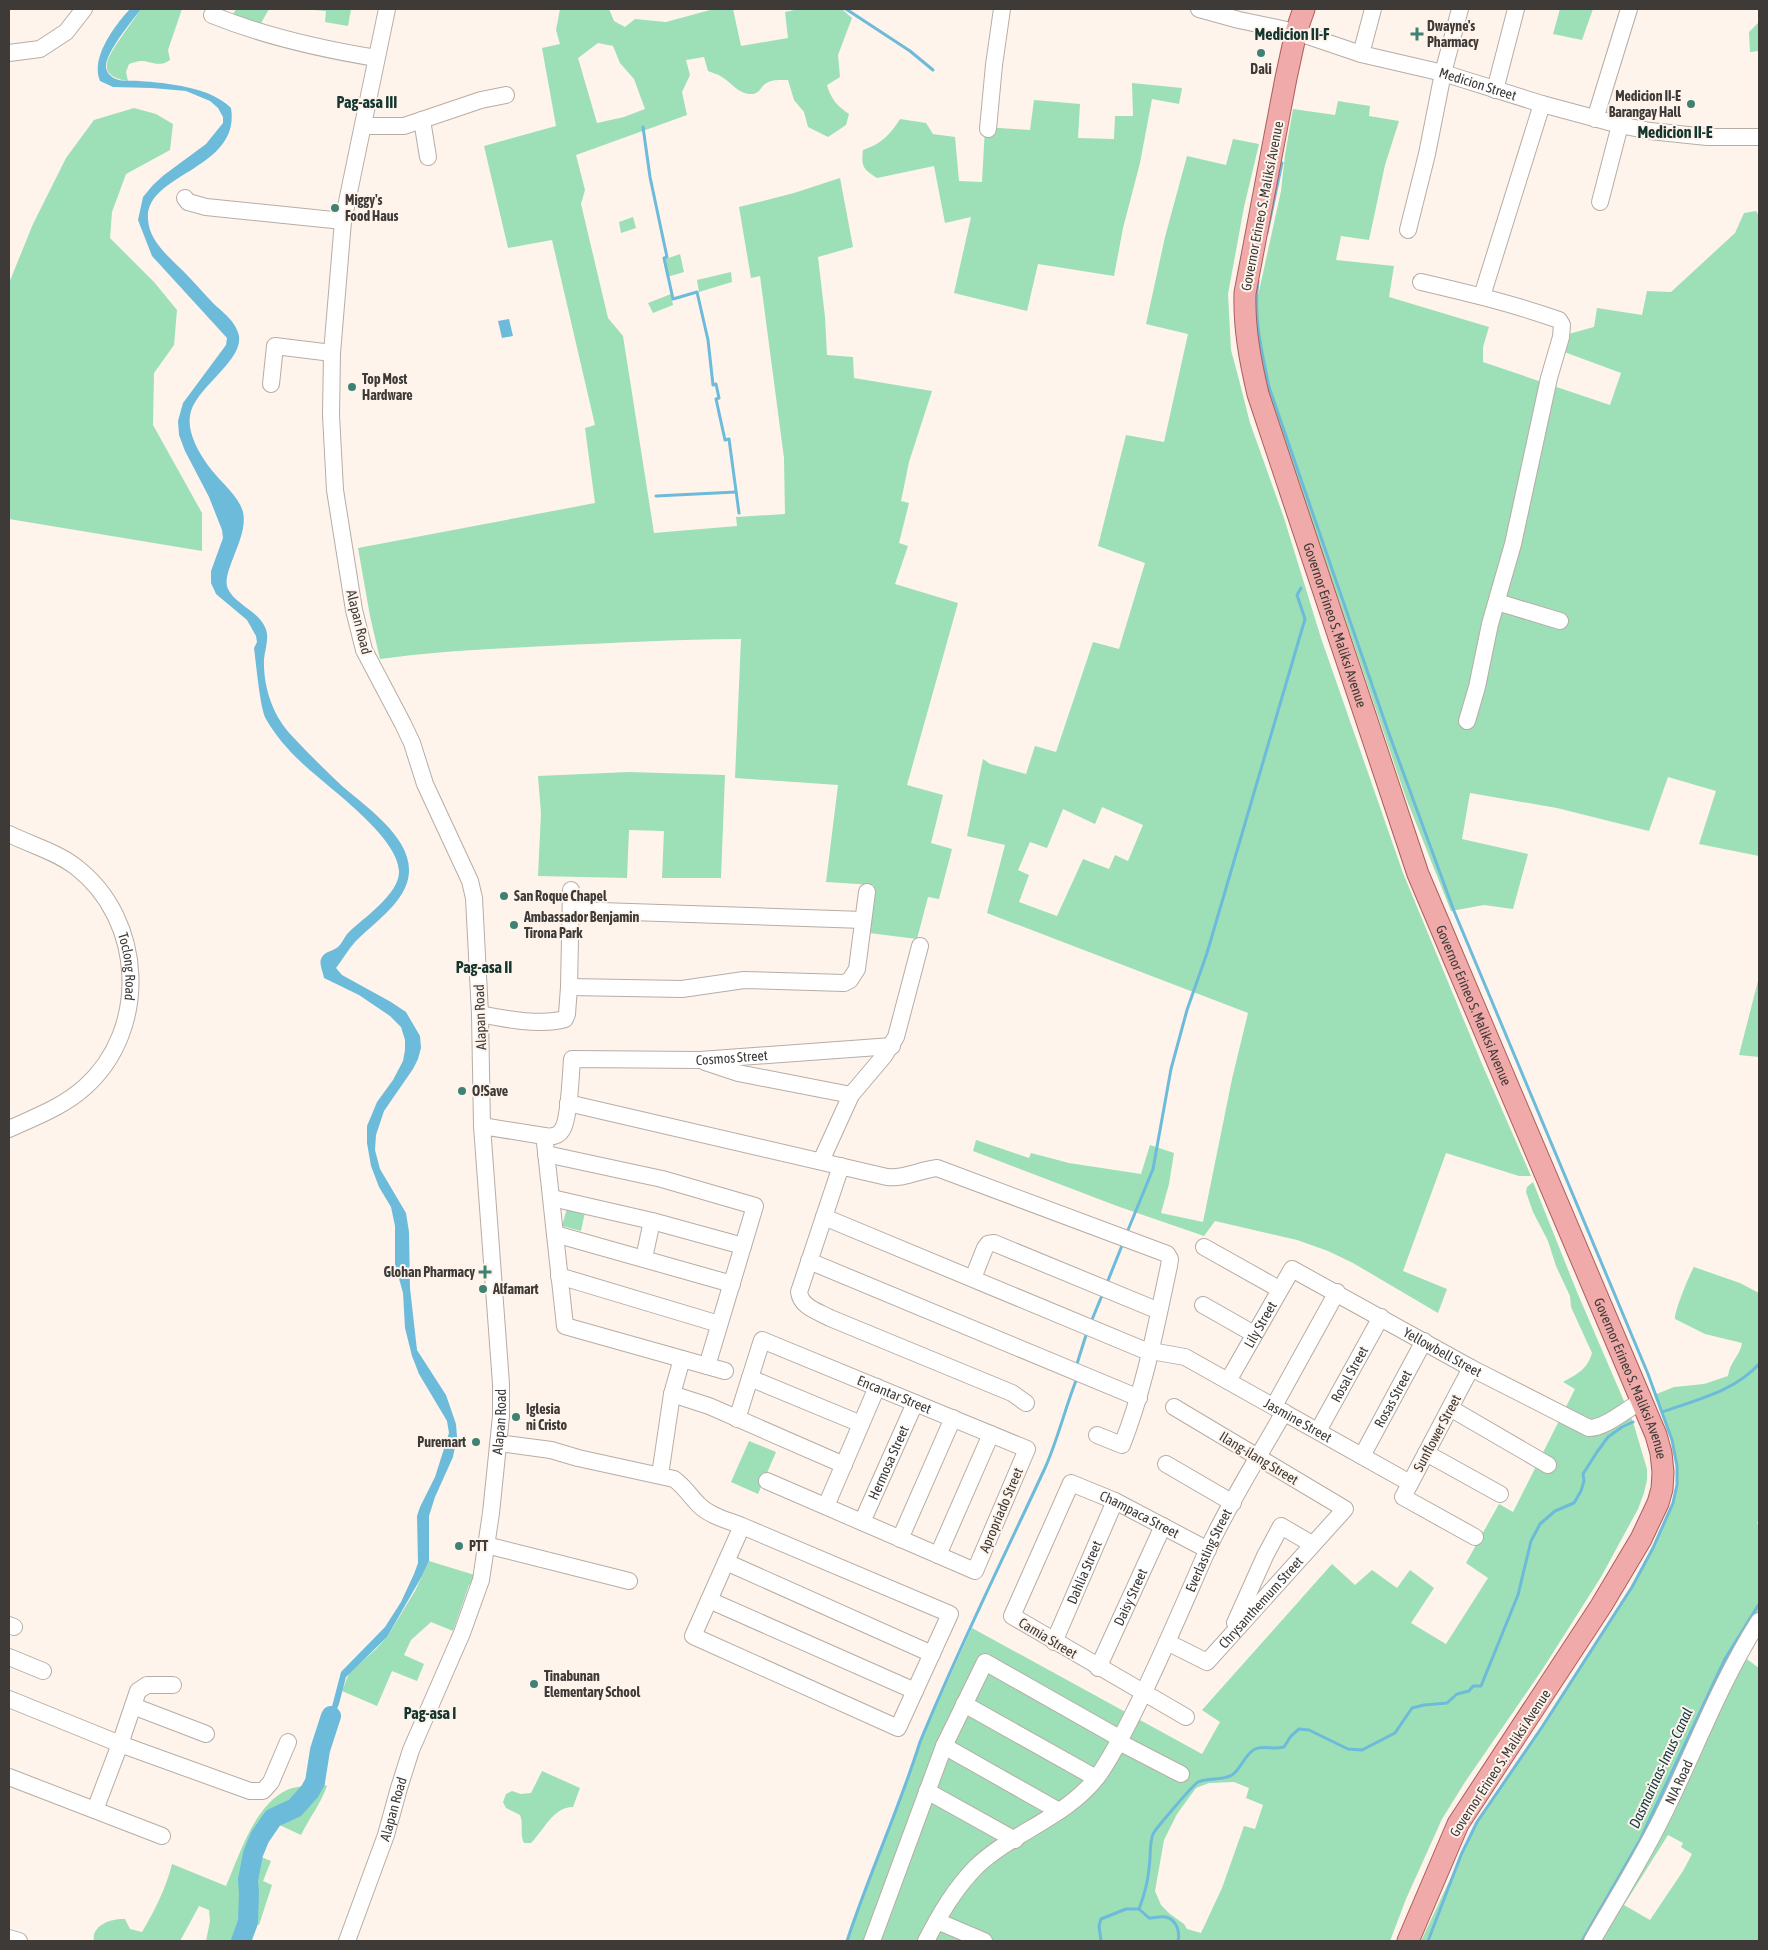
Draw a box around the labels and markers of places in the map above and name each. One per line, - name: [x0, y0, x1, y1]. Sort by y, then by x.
- place label: Dwayne's Pharmacy: [1427, 18, 1479, 50]
- marker: Dwayne's Pharmacy: [1411, 28, 1423, 40]
- marker: Dali: [1255, 47, 1267, 59]
- place label: Dali: [1250, 61, 1272, 77]
- place label: Medicion II-E Barangay Hall: [1609, 88, 1681, 120]
- marker: Medicion II-E Barangay Hall: [1685, 98, 1697, 110]
- place label: Miggy's Food Haus: [345, 192, 398, 224]
- marker: Miggy's Food Haus: [329, 202, 341, 214]
- place label: Top Most Hardware: [362, 371, 413, 403]
- marker: Top Most Hardware: [346, 381, 358, 393]
- place label: San Roque Chapel: [514, 888, 607, 904]
- marker: San Roque Chapel: [498, 890, 510, 902]
- place label: Ambassador Benjamin Tirona Park: [523, 909, 640, 941]
- marker: Ambassador Benjamin Tirona Park: [508, 919, 520, 931]
- place label: O!Save: [472, 1083, 508, 1099]
- marker: O!Save: [456, 1085, 468, 1097]
- place label: Glohan Pharmacy: [384, 1264, 475, 1280]
- marker: Glohan Pharmacy: [479, 1266, 491, 1278]
- place label: Alfamart: [492, 1281, 539, 1297]
- marker: Alfamart: [477, 1283, 489, 1295]
- place label: Iglesia ni Cristo: [526, 1401, 567, 1433]
- marker: Iglesia ni Cristo: [510, 1411, 522, 1423]
- place label: Puremart: [417, 1434, 466, 1450]
- marker: Puremart: [470, 1436, 482, 1448]
- place label: PTT: [469, 1538, 489, 1554]
- marker: PTT: [453, 1540, 465, 1552]
- place label: Tinabunan Elementary School: [544, 1668, 640, 1700]
- marker: Tinabunan Elementary School: [528, 1678, 540, 1690]

